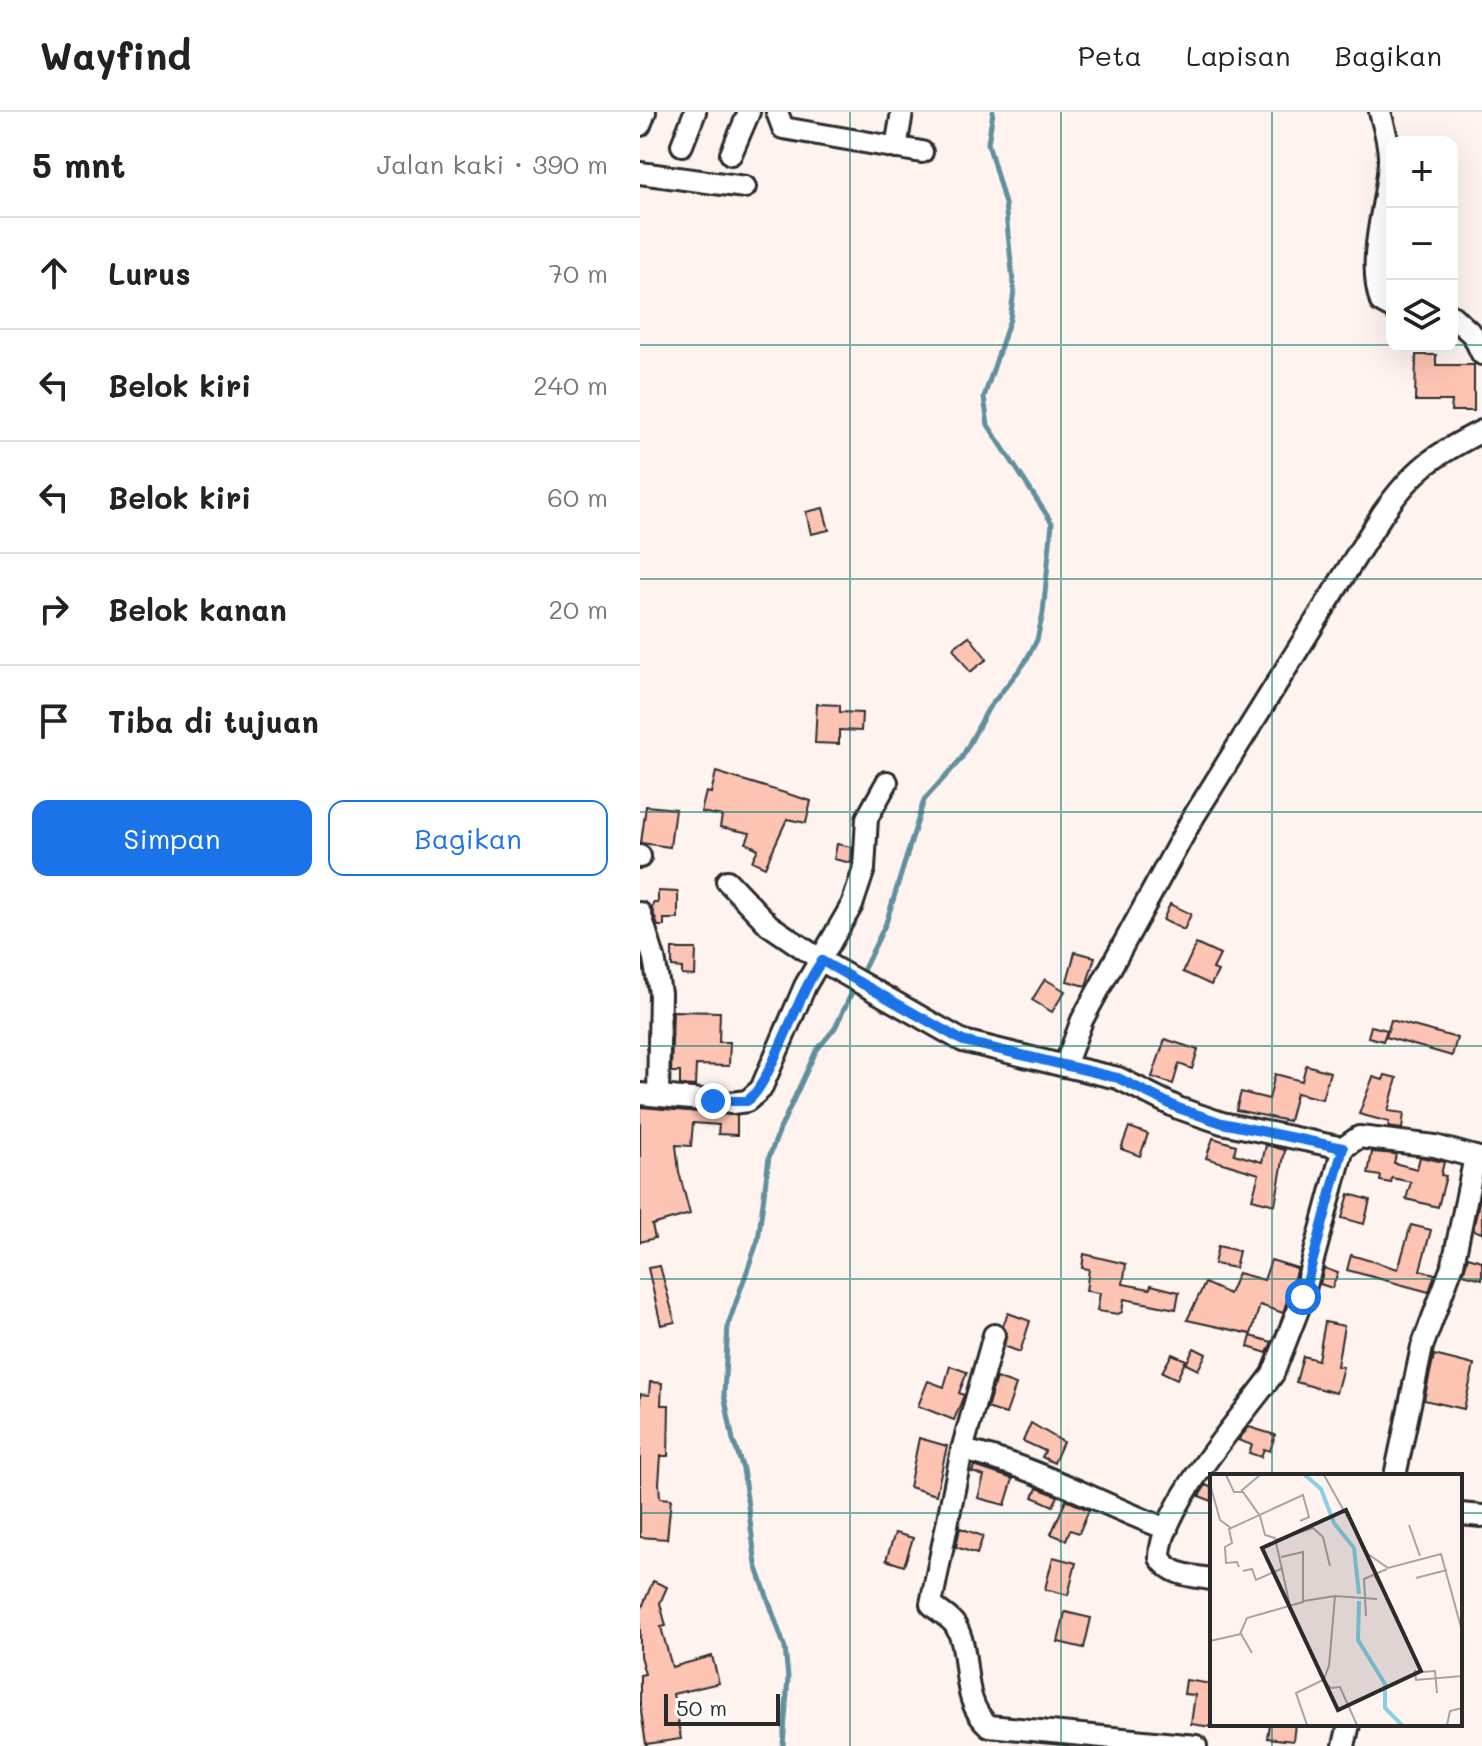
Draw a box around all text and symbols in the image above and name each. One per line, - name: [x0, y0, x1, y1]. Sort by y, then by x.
- text: Wayfind: [40, 30, 191, 80]
- text: Peta: [1078, 37, 1142, 73]
- text: Lapisan: [1186, 37, 1291, 73]
- text: Bagikan: [1335, 37, 1442, 73]
- map controls: [1386, 136, 1458, 352]
- button: +: [1386, 136, 1458, 208]
- text: 5 mnt: [32, 142, 126, 187]
- text: Jalan kaki · 390 m: [377, 147, 608, 181]
- button: −: [1386, 208, 1458, 280]
- icon: ahead: [32, 251, 76, 295]
- text: Lurus: [108, 253, 191, 293]
- text: 70 m: [548, 256, 608, 290]
- button: layers: [1386, 280, 1458, 352]
- icon: left: [32, 363, 76, 407]
- text: Belok kiri: [108, 365, 251, 405]
- text: 240 m: [533, 368, 608, 402]
- icon: left: [32, 475, 76, 519]
- text: Belok kiri: [108, 477, 251, 517]
- text: 60 m: [547, 480, 608, 514]
- icon: right: [32, 587, 76, 631]
- text: Belok kanan: [108, 589, 287, 629]
- text: 20 m: [548, 592, 608, 626]
- icon: arrive: [32, 699, 76, 743]
- text: Tiba di tujuan: [108, 701, 319, 741]
- button: Simpan: [32, 800, 312, 876]
- button: Bagikan: [328, 800, 608, 876]
- route end: [695, 1083, 731, 1119]
- route start: [1285, 1279, 1321, 1315]
- inset map: [1210, 1474, 1462, 1726]
- scale bar: [664, 1690, 780, 1726]
- text: 50 m: [676, 1693, 727, 1722]

